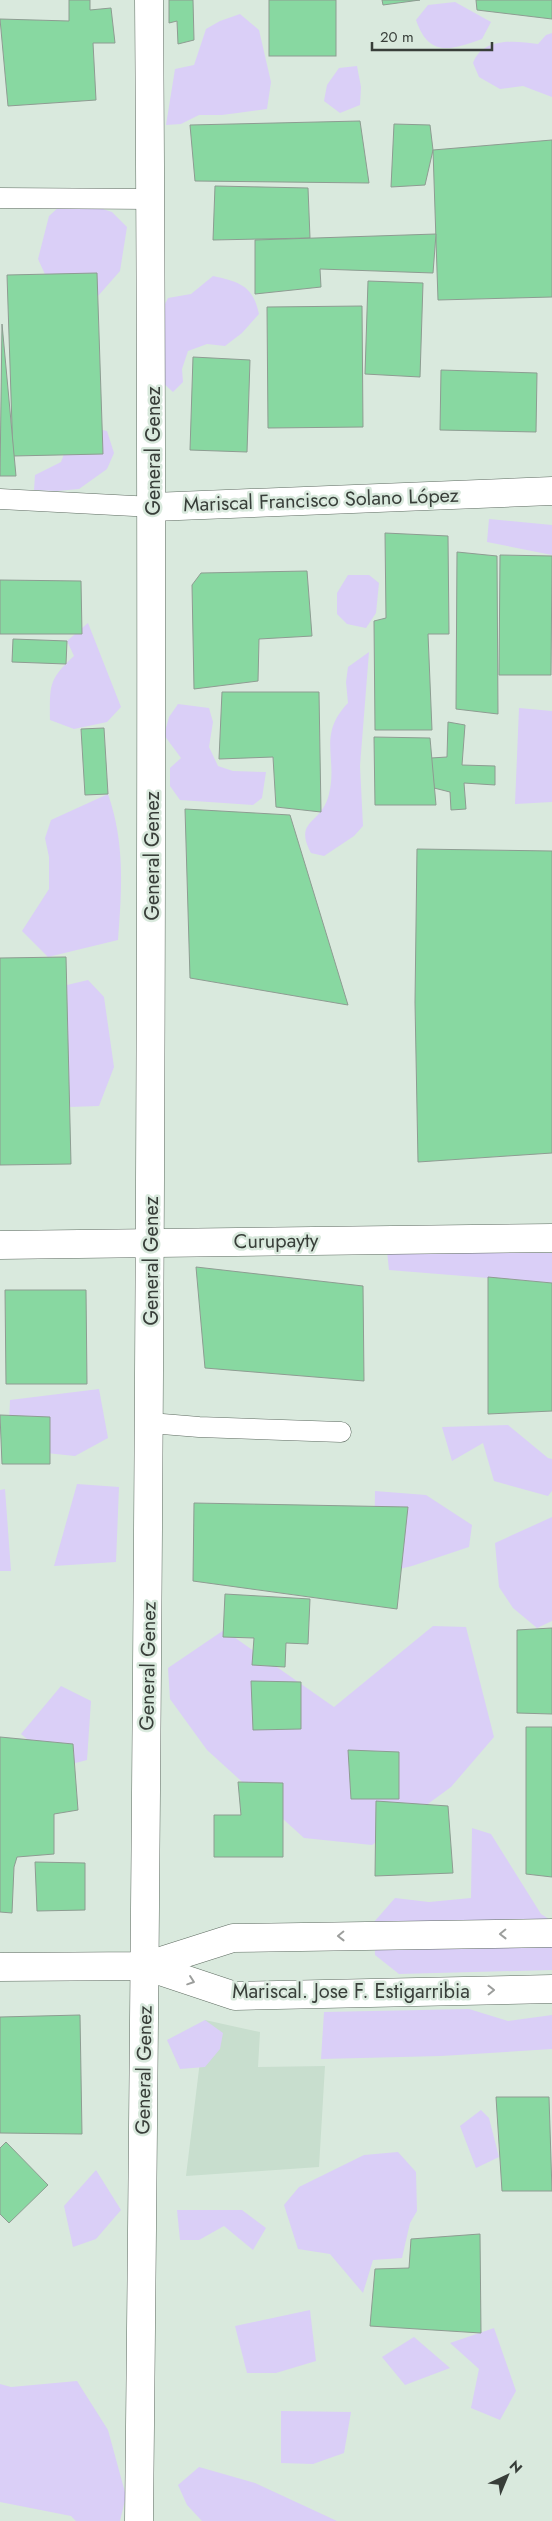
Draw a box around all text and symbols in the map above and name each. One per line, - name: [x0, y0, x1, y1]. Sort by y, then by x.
- scale bar: [372, 20, 492, 52]
- text: 20 m: [380, 26, 414, 48]
- street label: General Genez: [139, 386, 168, 516]
- street label: Mariscal Francisco Solano López: [183, 481, 459, 519]
- street label: General Genez: [138, 791, 167, 921]
- street label: General Genez: [137, 1196, 166, 1326]
- street label: Curupayty: [233, 1226, 319, 1256]
- street label: General Genez: [132, 1601, 164, 1731]
- one-way arrow: [499, 1929, 507, 1939]
- one-way arrow: [337, 1931, 344, 1941]
- one-way arrow: [187, 1975, 195, 1985]
- street label: Mariscal. Jose F. Estigarribia: [232, 1977, 470, 2006]
- one-way arrow: [487, 1985, 495, 1996]
- street label: General Genez: [128, 2005, 160, 2135]
- north arrow: [482, 2451, 532, 2501]
- text: N: [505, 2456, 527, 2478]

